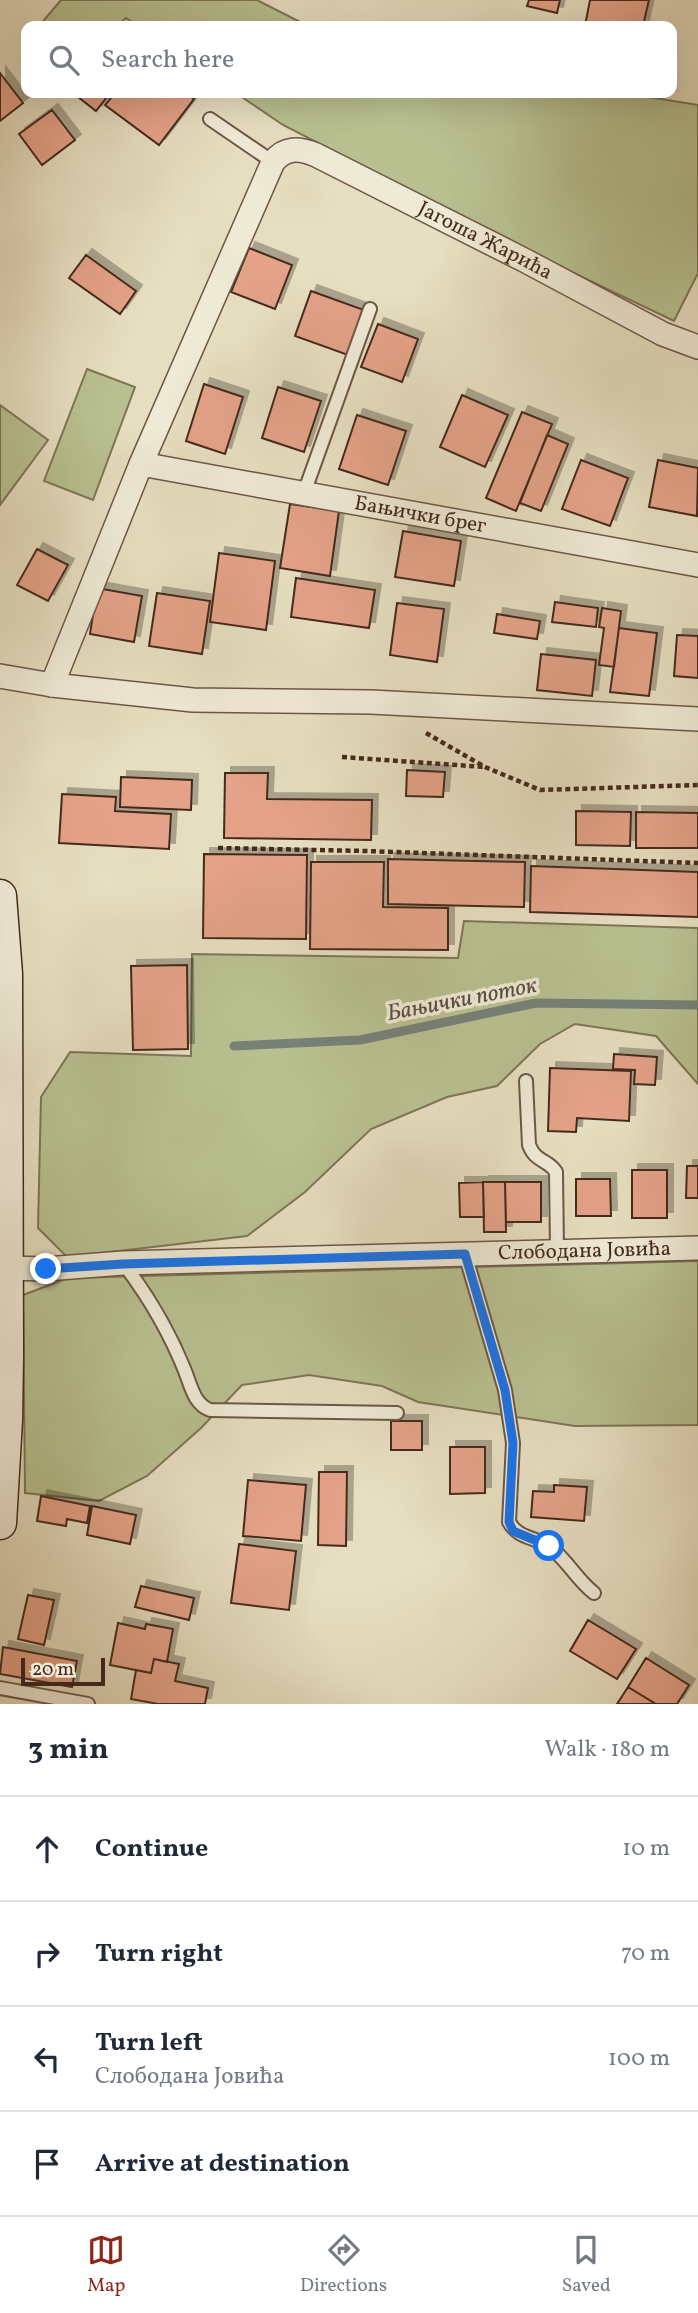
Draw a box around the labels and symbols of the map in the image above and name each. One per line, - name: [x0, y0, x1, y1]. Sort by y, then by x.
- street label: Јагоша Жарића: [413, 194, 558, 287]
- street label: Бањички брег: [352, 488, 489, 541]
- water label: Бањички поток: [385, 970, 541, 1030]
- street label: Слободана Јовића: [498, 1234, 671, 1268]
- route end: [30, 1253, 61, 1284]
- route start: [533, 1530, 564, 1561]
- scale bar: [21, 1655, 105, 1687]

